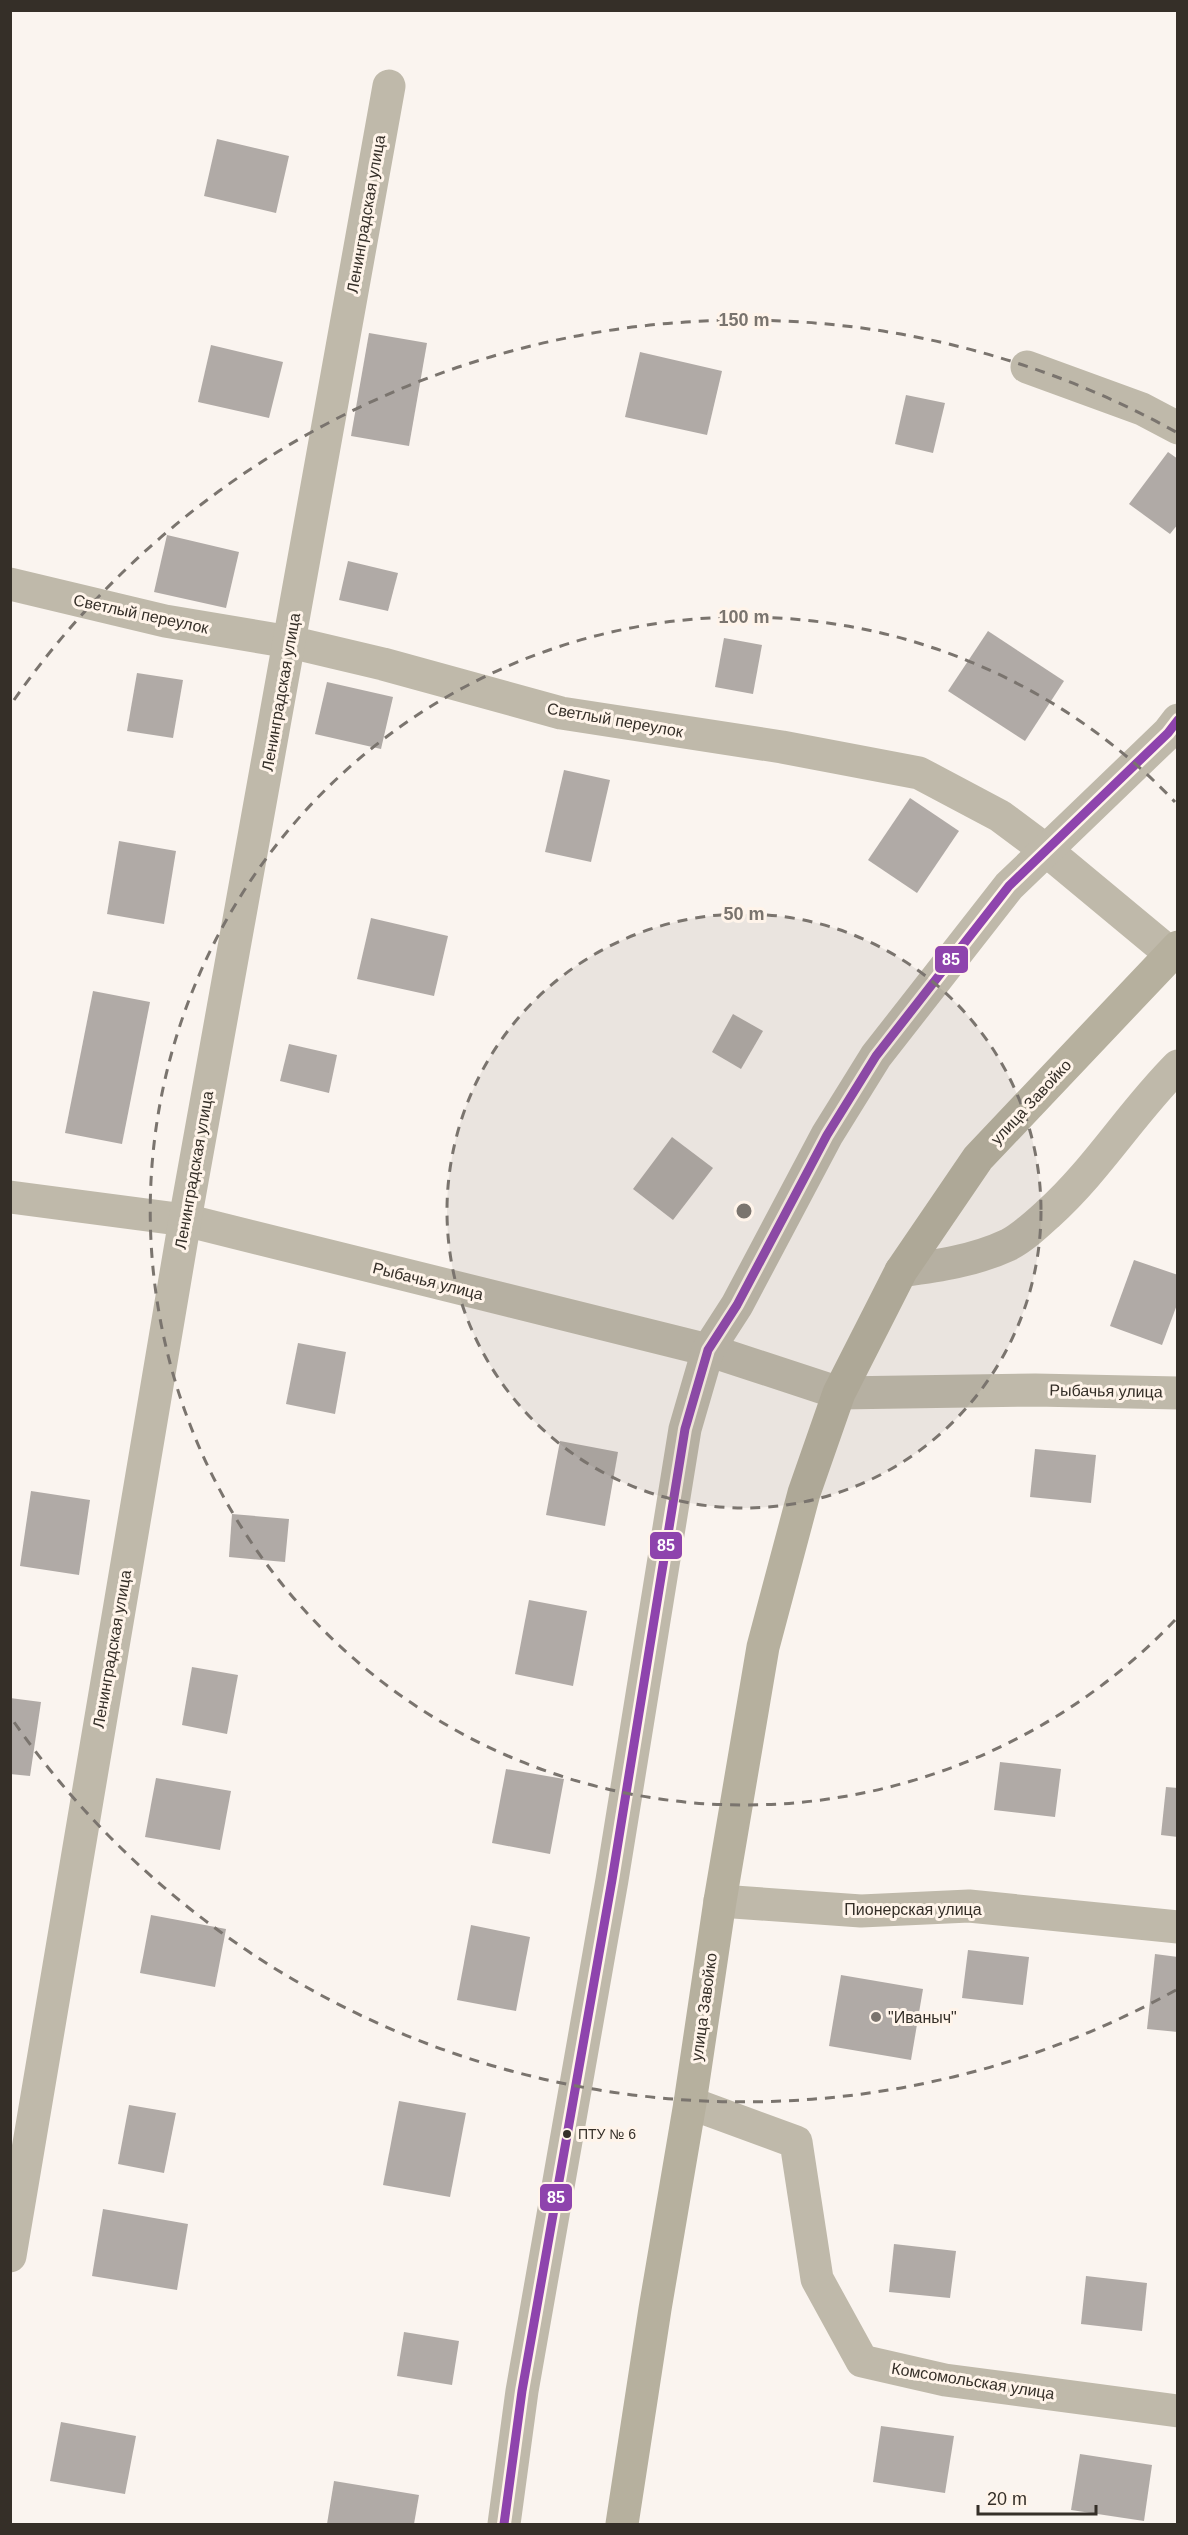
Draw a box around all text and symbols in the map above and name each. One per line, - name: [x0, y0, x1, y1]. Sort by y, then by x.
- street label: Ленинградская улица: [344, 133, 388, 294]
- text: 150 m: [718, 310, 770, 330]
- street label: Светлый переулок: [72, 591, 211, 637]
- text: 100 m: [718, 607, 770, 627]
- street label: Ленинградская улица: [259, 611, 303, 772]
- street label: Светлый переулок: [546, 700, 685, 740]
- text: 50 m: [723, 904, 765, 924]
- line badge: 85: [934, 945, 969, 974]
- text: 85: [942, 951, 960, 968]
- street label: улица Завойко: [988, 1056, 1075, 1148]
- street label: Ленинградская улица: [172, 1089, 216, 1250]
- centre of rings: [734, 1201, 754, 1221]
- street label: Рыбачья улица: [371, 1259, 485, 1303]
- street label: Рыбачья улица: [1049, 1382, 1163, 1400]
- line badge: 85: [649, 1531, 683, 1560]
- text: 85: [657, 1537, 675, 1554]
- street label: Ленинградская улица: [90, 1568, 134, 1729]
- street label: Пионерская улица: [844, 1901, 982, 1918]
- street label: улица Завойко: [688, 1952, 720, 2062]
- place label: "Иваныч": [888, 2009, 957, 2026]
- marker: "Иваныч": [869, 2010, 883, 2024]
- place label: ПТУ № 6: [578, 2126, 636, 2142]
- marker: ПТУ № 6: [561, 2128, 573, 2140]
- line badge: 85: [539, 2183, 573, 2212]
- text: 85: [547, 2189, 565, 2206]
- street label: Комсомольская улица: [890, 2360, 1056, 2402]
- scale bar: [978, 2478, 1096, 2516]
- text: 20 m: [987, 2489, 1027, 2509]

